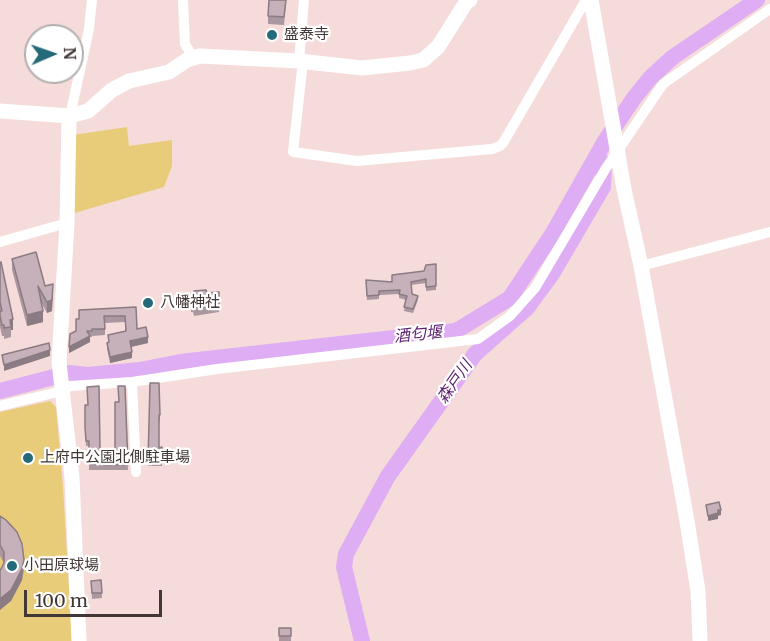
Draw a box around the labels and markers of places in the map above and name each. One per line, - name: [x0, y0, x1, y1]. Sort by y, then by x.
- place label: 盛泰寺: [284, 26, 329, 44]
- marker: 盛泰寺: [265, 28, 279, 42]
- place label: 八幡神社: [160, 294, 220, 312]
- marker: 八幡神社: [141, 296, 155, 310]
- place label: 上府中公園北側駐車場: [40, 449, 190, 467]
- marker: 上府中公園北側駐車場: [21, 451, 35, 465]
- place label: 小田原球場: [24, 557, 99, 575]
- marker: 小田原球場: [5, 559, 19, 573]

